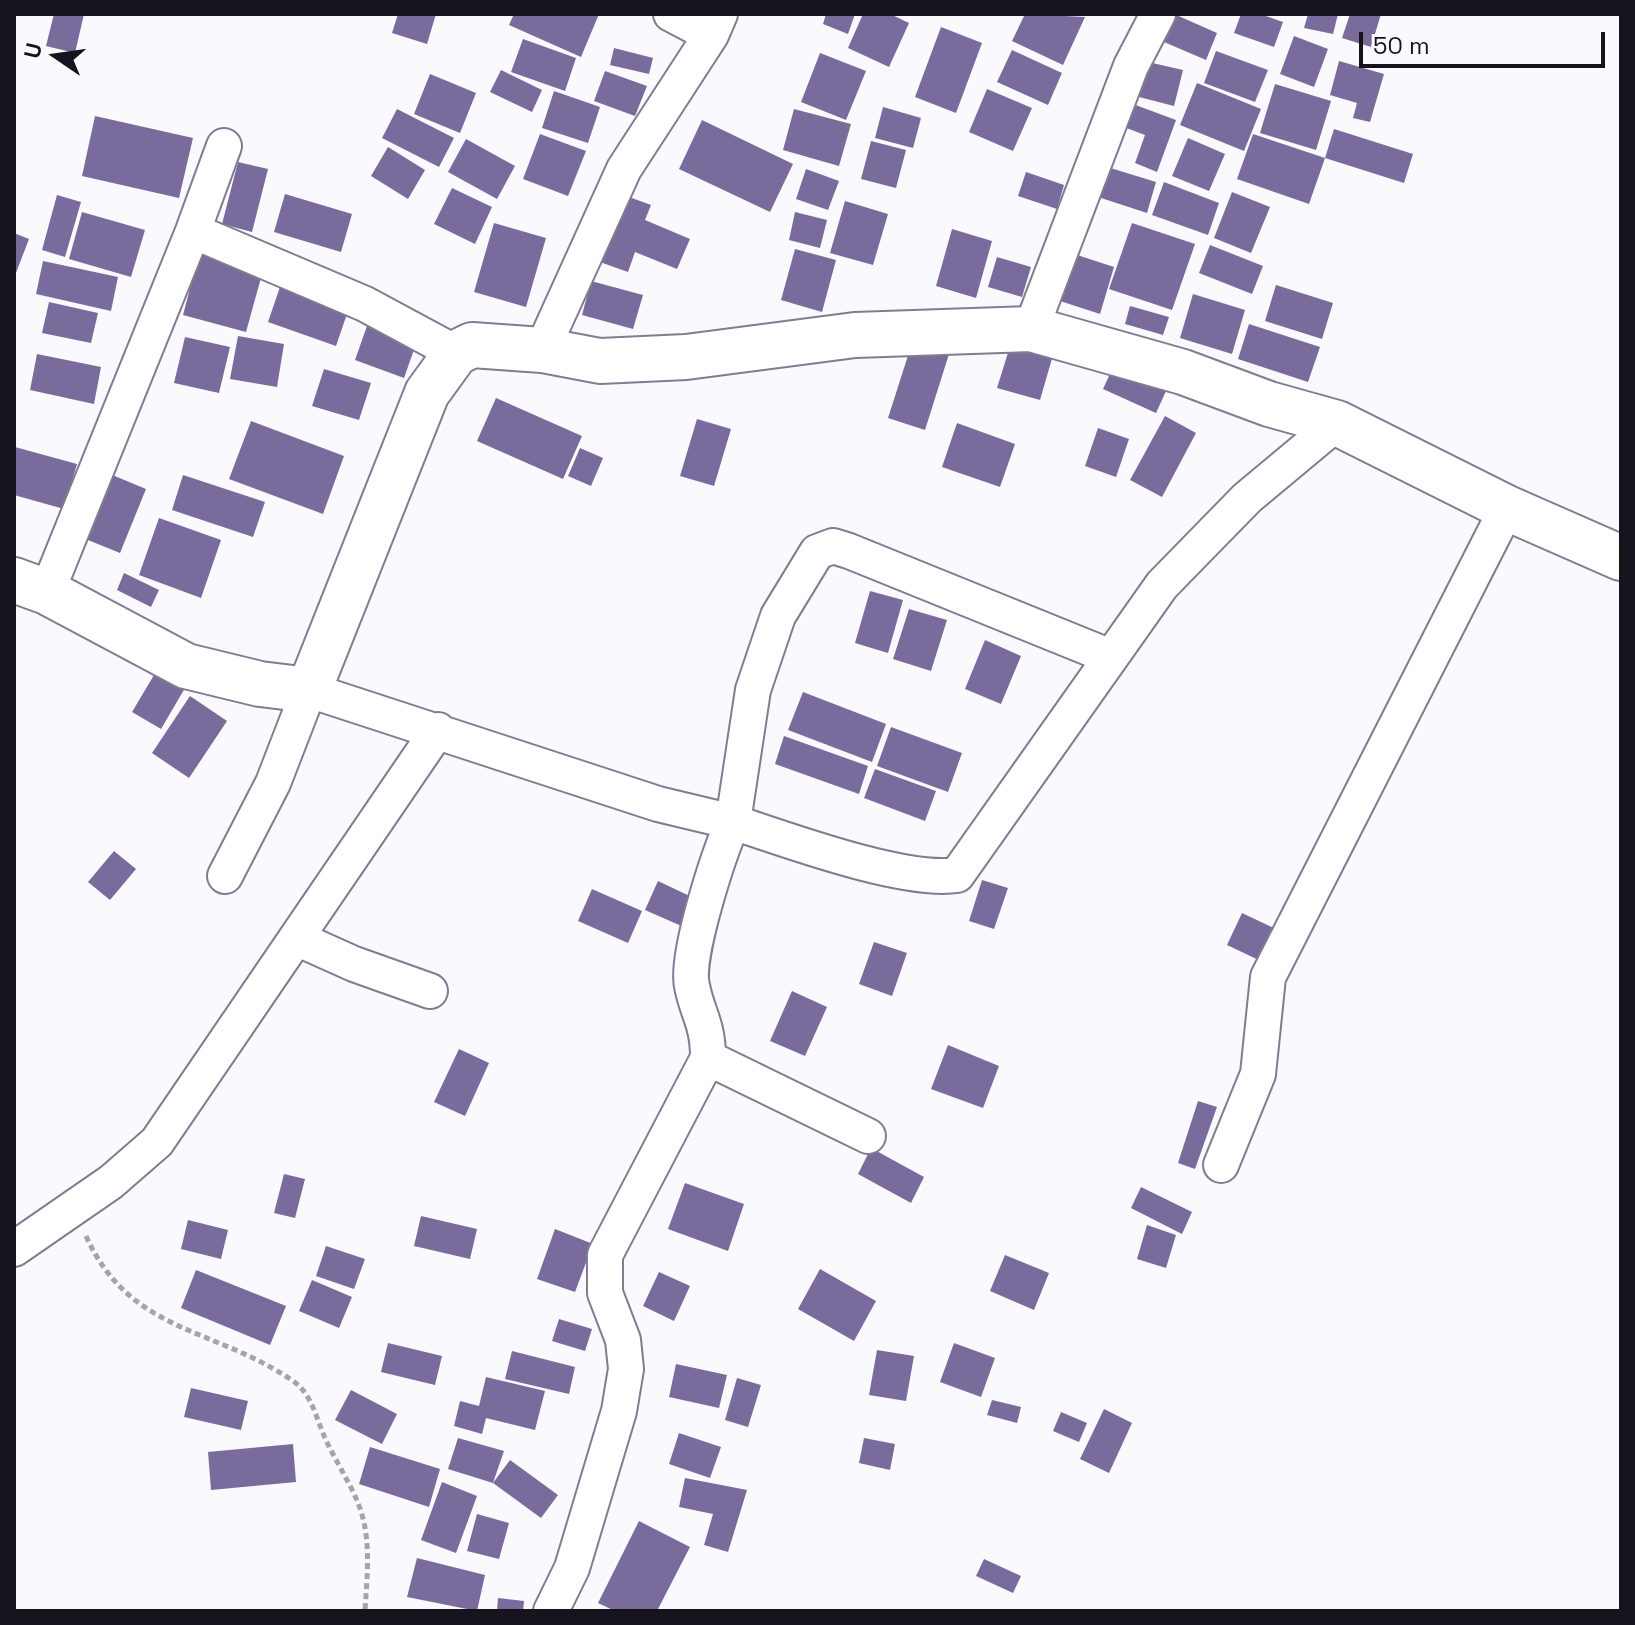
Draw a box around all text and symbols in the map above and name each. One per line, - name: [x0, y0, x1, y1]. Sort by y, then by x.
- north arrow: [16, 16, 96, 96]
- scale bar: [1363, 16, 1609, 66]
- text: 50 m: [1373, 30, 1430, 61]
- text: U: [17, 40, 48, 61]

